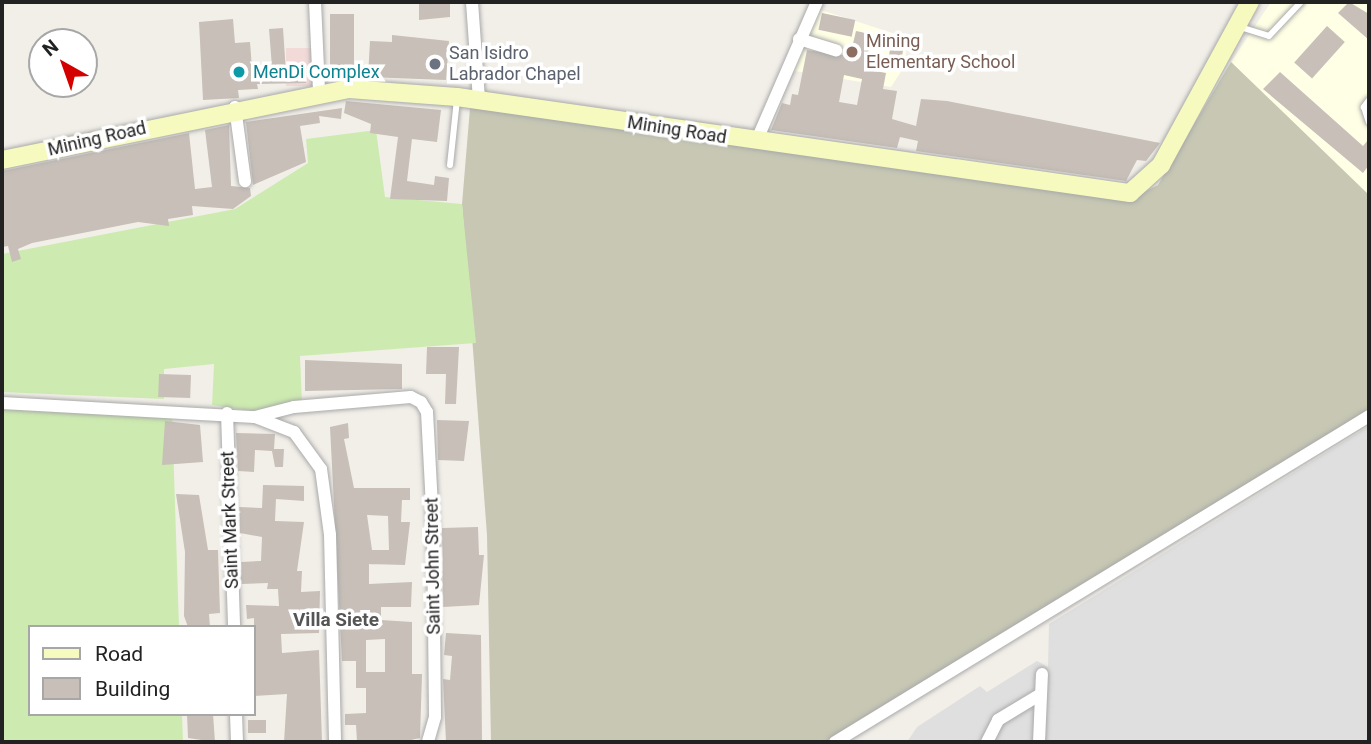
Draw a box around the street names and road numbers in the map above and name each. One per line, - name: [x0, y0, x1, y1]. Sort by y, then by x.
- street label: Mining Road: [626, 111, 728, 149]
- street label: Mining Road: [46, 117, 148, 161]
- street label: Saint Mark Street: [217, 451, 243, 589]
- street label: Saint John Street: [421, 497, 445, 635]

